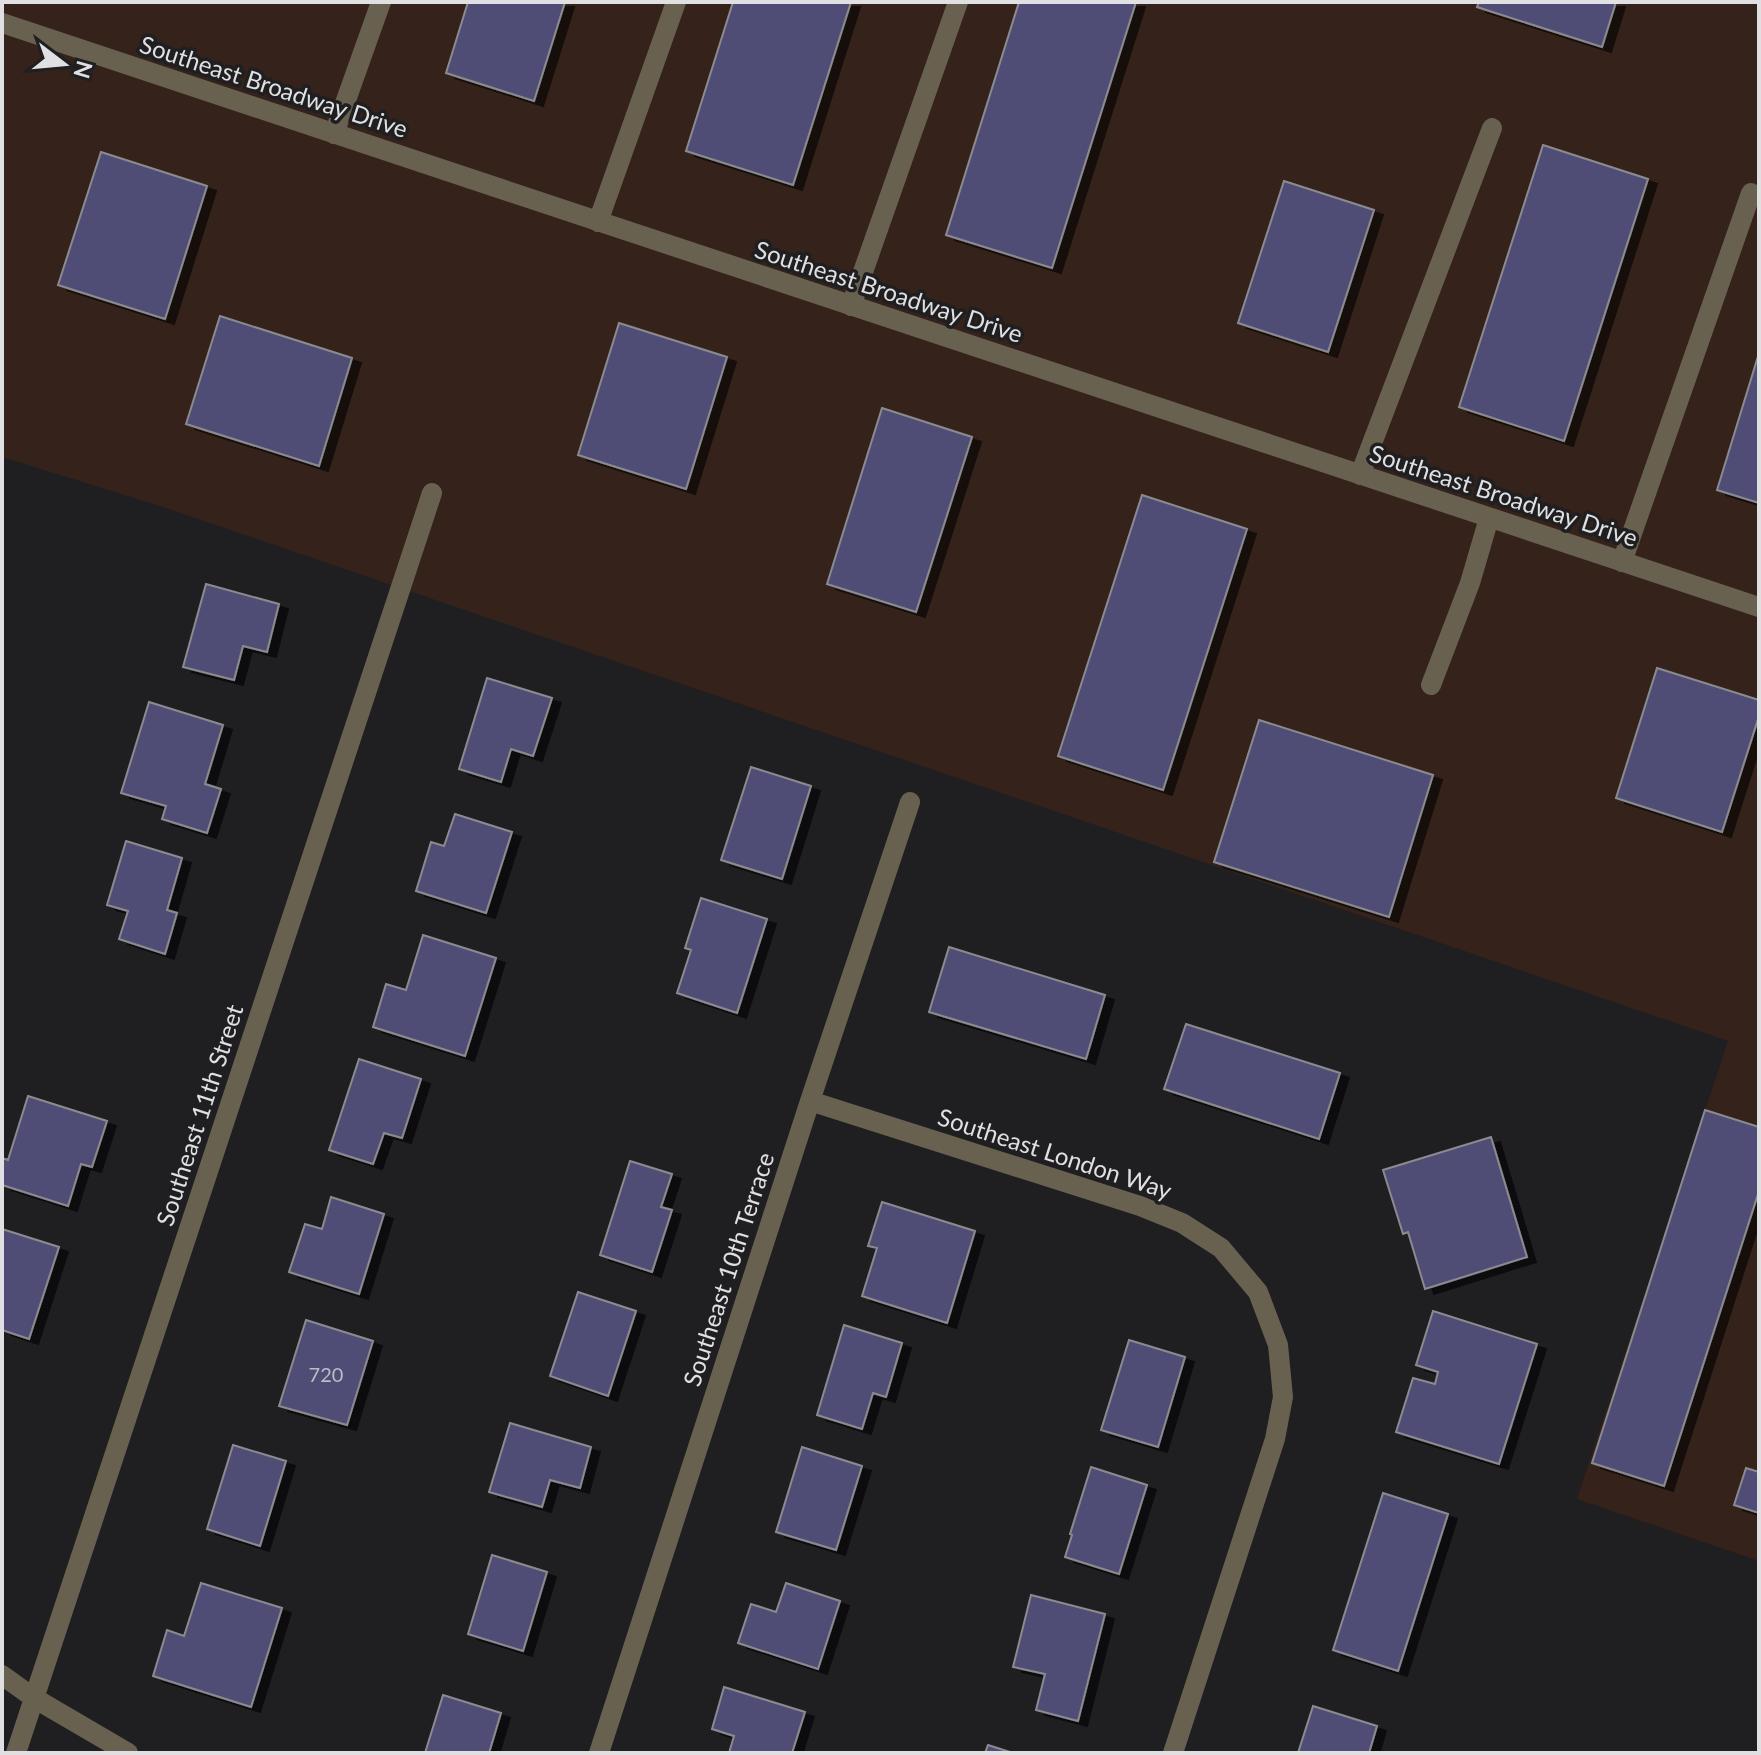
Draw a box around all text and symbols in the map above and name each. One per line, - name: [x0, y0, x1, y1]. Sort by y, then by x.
- north arrow: [24, 24, 104, 104]
- street label: Southeast Broadway Drive: [137, 29, 411, 143]
- text: N: [68, 58, 99, 82]
- street label: Southeast Broadway Drive: [752, 234, 1026, 348]
- street label: Southeast Broadway Drive: [1367, 438, 1641, 552]
- street label: Southeast 11th Street: [150, 1000, 249, 1229]
- street label: Southeast London Way: [935, 1102, 1176, 1205]
- street label: Southeast 10th Terrace: [677, 1148, 779, 1390]
- house number: 720: [309, 1362, 343, 1386]

